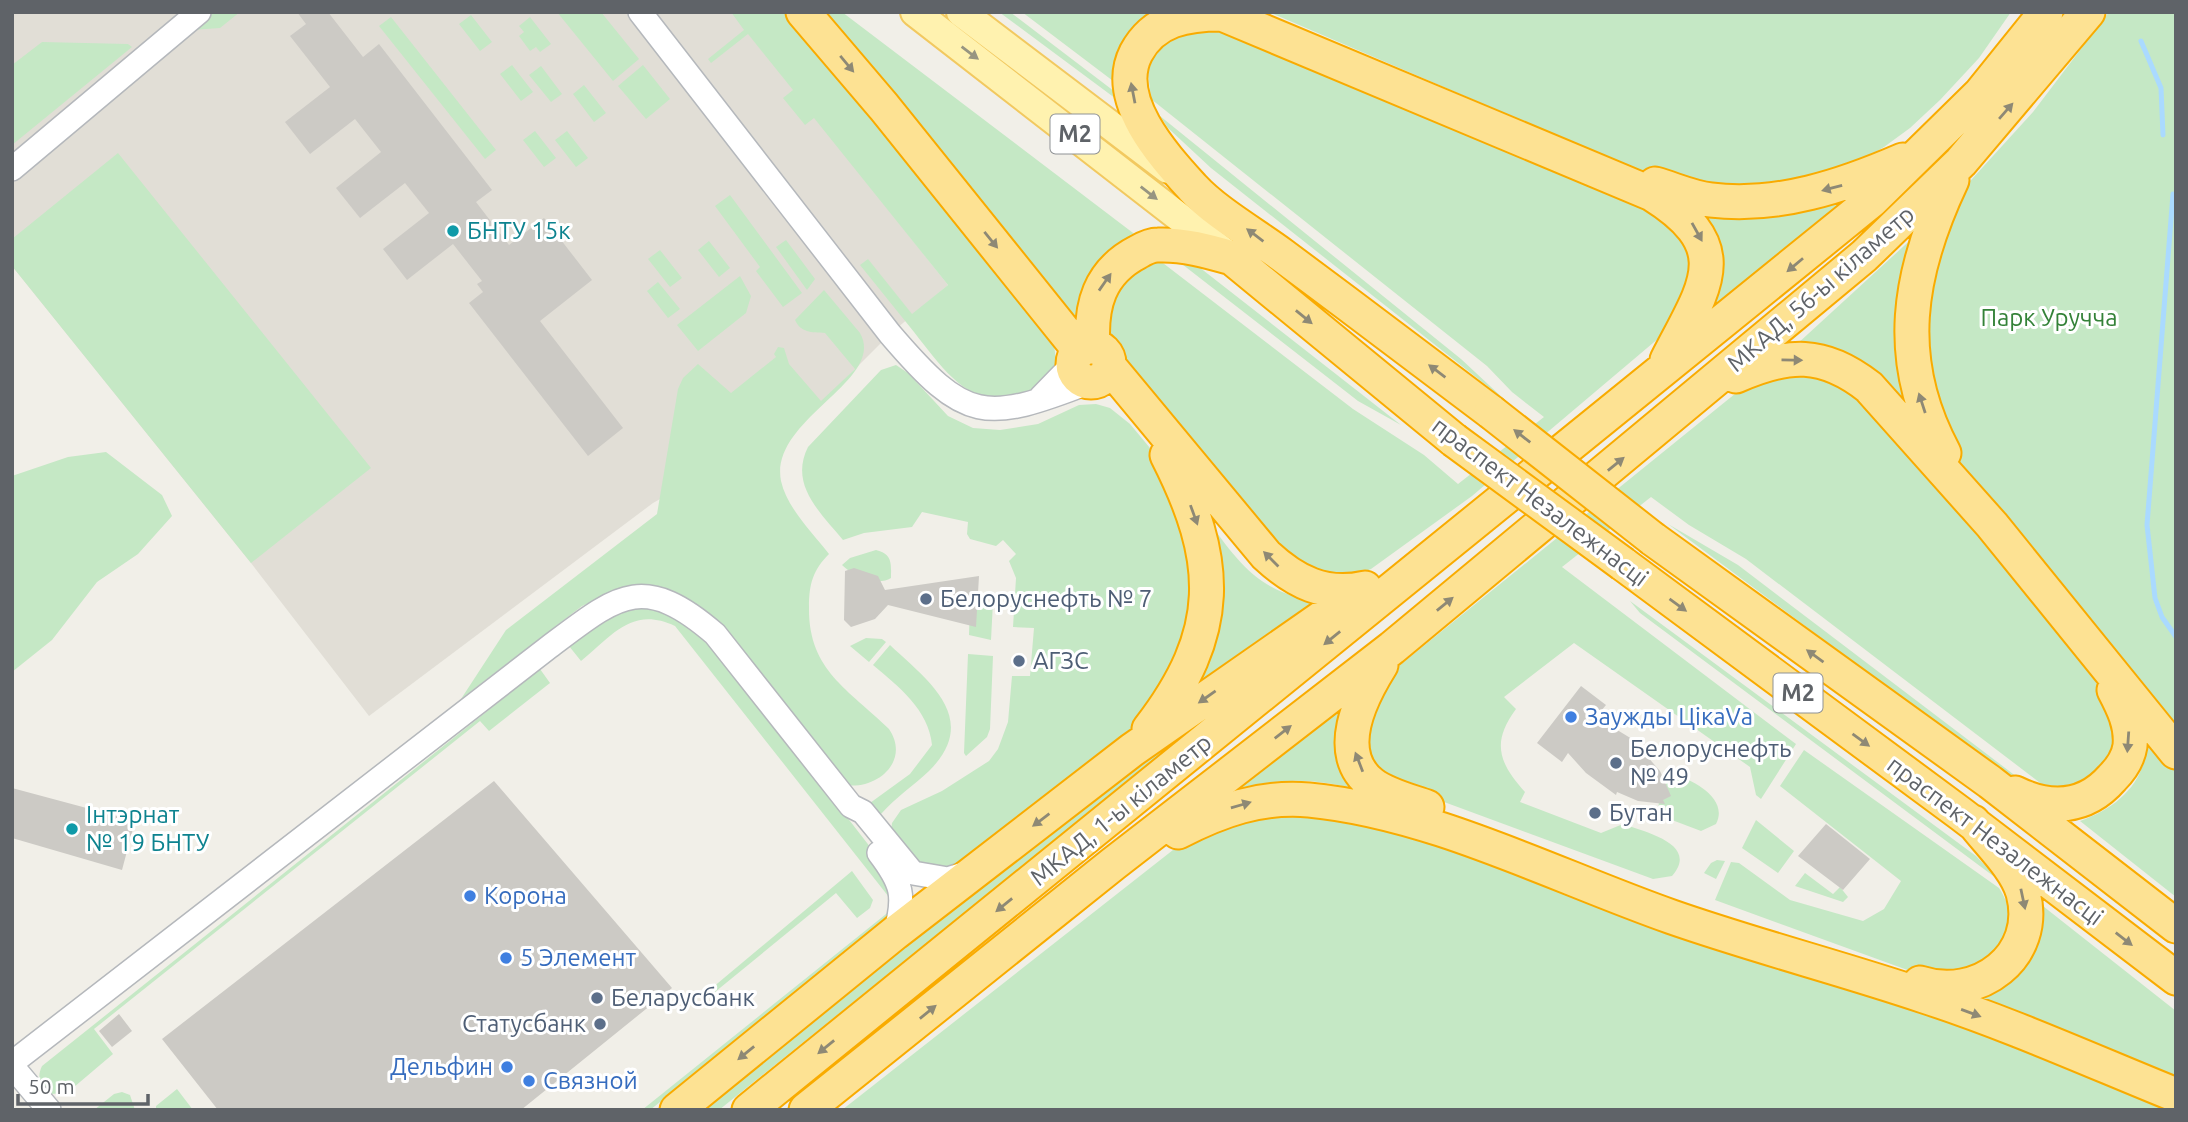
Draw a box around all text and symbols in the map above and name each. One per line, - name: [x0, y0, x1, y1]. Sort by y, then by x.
- one-way arrow: [961, 46, 979, 60]
- one-way arrow: [839, 56, 854, 73]
- one-way arrow: [1127, 82, 1138, 104]
- one-way arrow: [1998, 102, 2014, 120]
- road number: М2: [1050, 114, 1100, 154]
- one-way arrow: [1821, 183, 1842, 193]
- one-way arrow: [1140, 185, 1158, 200]
- street label: МКАД, 56-ы кіламетр: [1722, 200, 1919, 377]
- place label: БНТУ 15к: [467, 217, 571, 244]
- marker: БНТУ 15к: [445, 223, 461, 239]
- one-way arrow: [1691, 223, 1703, 242]
- one-way arrow: [1246, 227, 1264, 242]
- one-way arrow: [983, 232, 998, 249]
- one-way arrow: [1786, 257, 1803, 272]
- one-way arrow: [1098, 273, 1112, 291]
- park label: Парк Уручча: [1980, 304, 2118, 331]
- one-way arrow: [1295, 309, 1312, 324]
- one-way arrow: [1782, 354, 1804, 366]
- one-way arrow: [1428, 364, 1446, 378]
- one-way arrow: [1917, 392, 1927, 413]
- street label: праспект Незалежнасці: [1427, 412, 1653, 592]
- one-way arrow: [1514, 429, 1532, 444]
- one-way arrow: [1607, 456, 1625, 471]
- one-way arrow: [1189, 504, 1200, 525]
- one-way arrow: [1263, 551, 1279, 568]
- place label: Белоруснефть № 7: [940, 585, 1152, 612]
- marker: Белоруснефть № 7: [918, 591, 934, 607]
- one-way arrow: [1436, 597, 1454, 612]
- one-way arrow: [1669, 598, 1687, 612]
- one-way arrow: [1324, 630, 1341, 645]
- place label: АГЗС: [1033, 647, 1089, 674]
- one-way arrow: [1806, 649, 1824, 663]
- marker: АГЗС: [1011, 653, 1027, 669]
- road number: М2: [1773, 674, 1822, 712]
- one-way arrow: [1198, 690, 1216, 704]
- place label: Заужды ЦікаVа: [1585, 703, 1753, 730]
- marker: Заужды ЦікаVа: [1563, 709, 1579, 725]
- one-way arrow: [1274, 725, 1292, 739]
- street label: МКАД, 1-ы кіламетр: [1025, 728, 1216, 891]
- one-way arrow: [2123, 731, 2134, 753]
- one-way arrow: [1852, 733, 1871, 747]
- place label: Белоруснефть № 49: [1630, 735, 1791, 790]
- one-way arrow: [1353, 751, 1364, 772]
- street label: праспект Незалежнасці: [1882, 751, 2108, 931]
- marker: Белоруснефть № 49: [1608, 755, 1624, 771]
- one-way arrow: [1231, 799, 1252, 809]
- place label: Бутан: [1609, 799, 1673, 826]
- place label: Інтэрнат № 19 БНТУ: [86, 801, 210, 856]
- marker: Бутан: [1587, 805, 1603, 821]
- one-way arrow: [1032, 812, 1050, 826]
- marker: Інтэрнат № 19 БНТУ: [64, 821, 80, 837]
- place label: Корона: [484, 882, 567, 909]
- marker: Корона: [462, 888, 478, 904]
- one-way arrow: [2017, 888, 2028, 910]
- one-way arrow: [995, 897, 1012, 912]
- one-way arrow: [2115, 931, 2133, 945]
- place label: 5 Элемент: [520, 944, 636, 971]
- marker: 5 Элемент: [498, 950, 514, 966]
- place label: Беларусбанк: [611, 984, 755, 1011]
- marker: Беларусбанк: [589, 990, 605, 1006]
- one-way arrow: [920, 1005, 937, 1020]
- one-way arrow: [1960, 1008, 1981, 1019]
- place label: Статусбанк: [462, 1010, 586, 1037]
- marker: Статусбанк: [592, 1016, 608, 1032]
- one-way arrow: [818, 1040, 836, 1055]
- one-way arrow: [738, 1046, 756, 1061]
- place label: Дельфин: [390, 1053, 493, 1080]
- marker: Дельфин: [499, 1059, 515, 1075]
- scale bar: [18, 1062, 147, 1106]
- place label: Связной: [543, 1067, 638, 1094]
- marker: Связной: [521, 1073, 537, 1089]
- text: 50 m: [28, 1074, 75, 1098]

